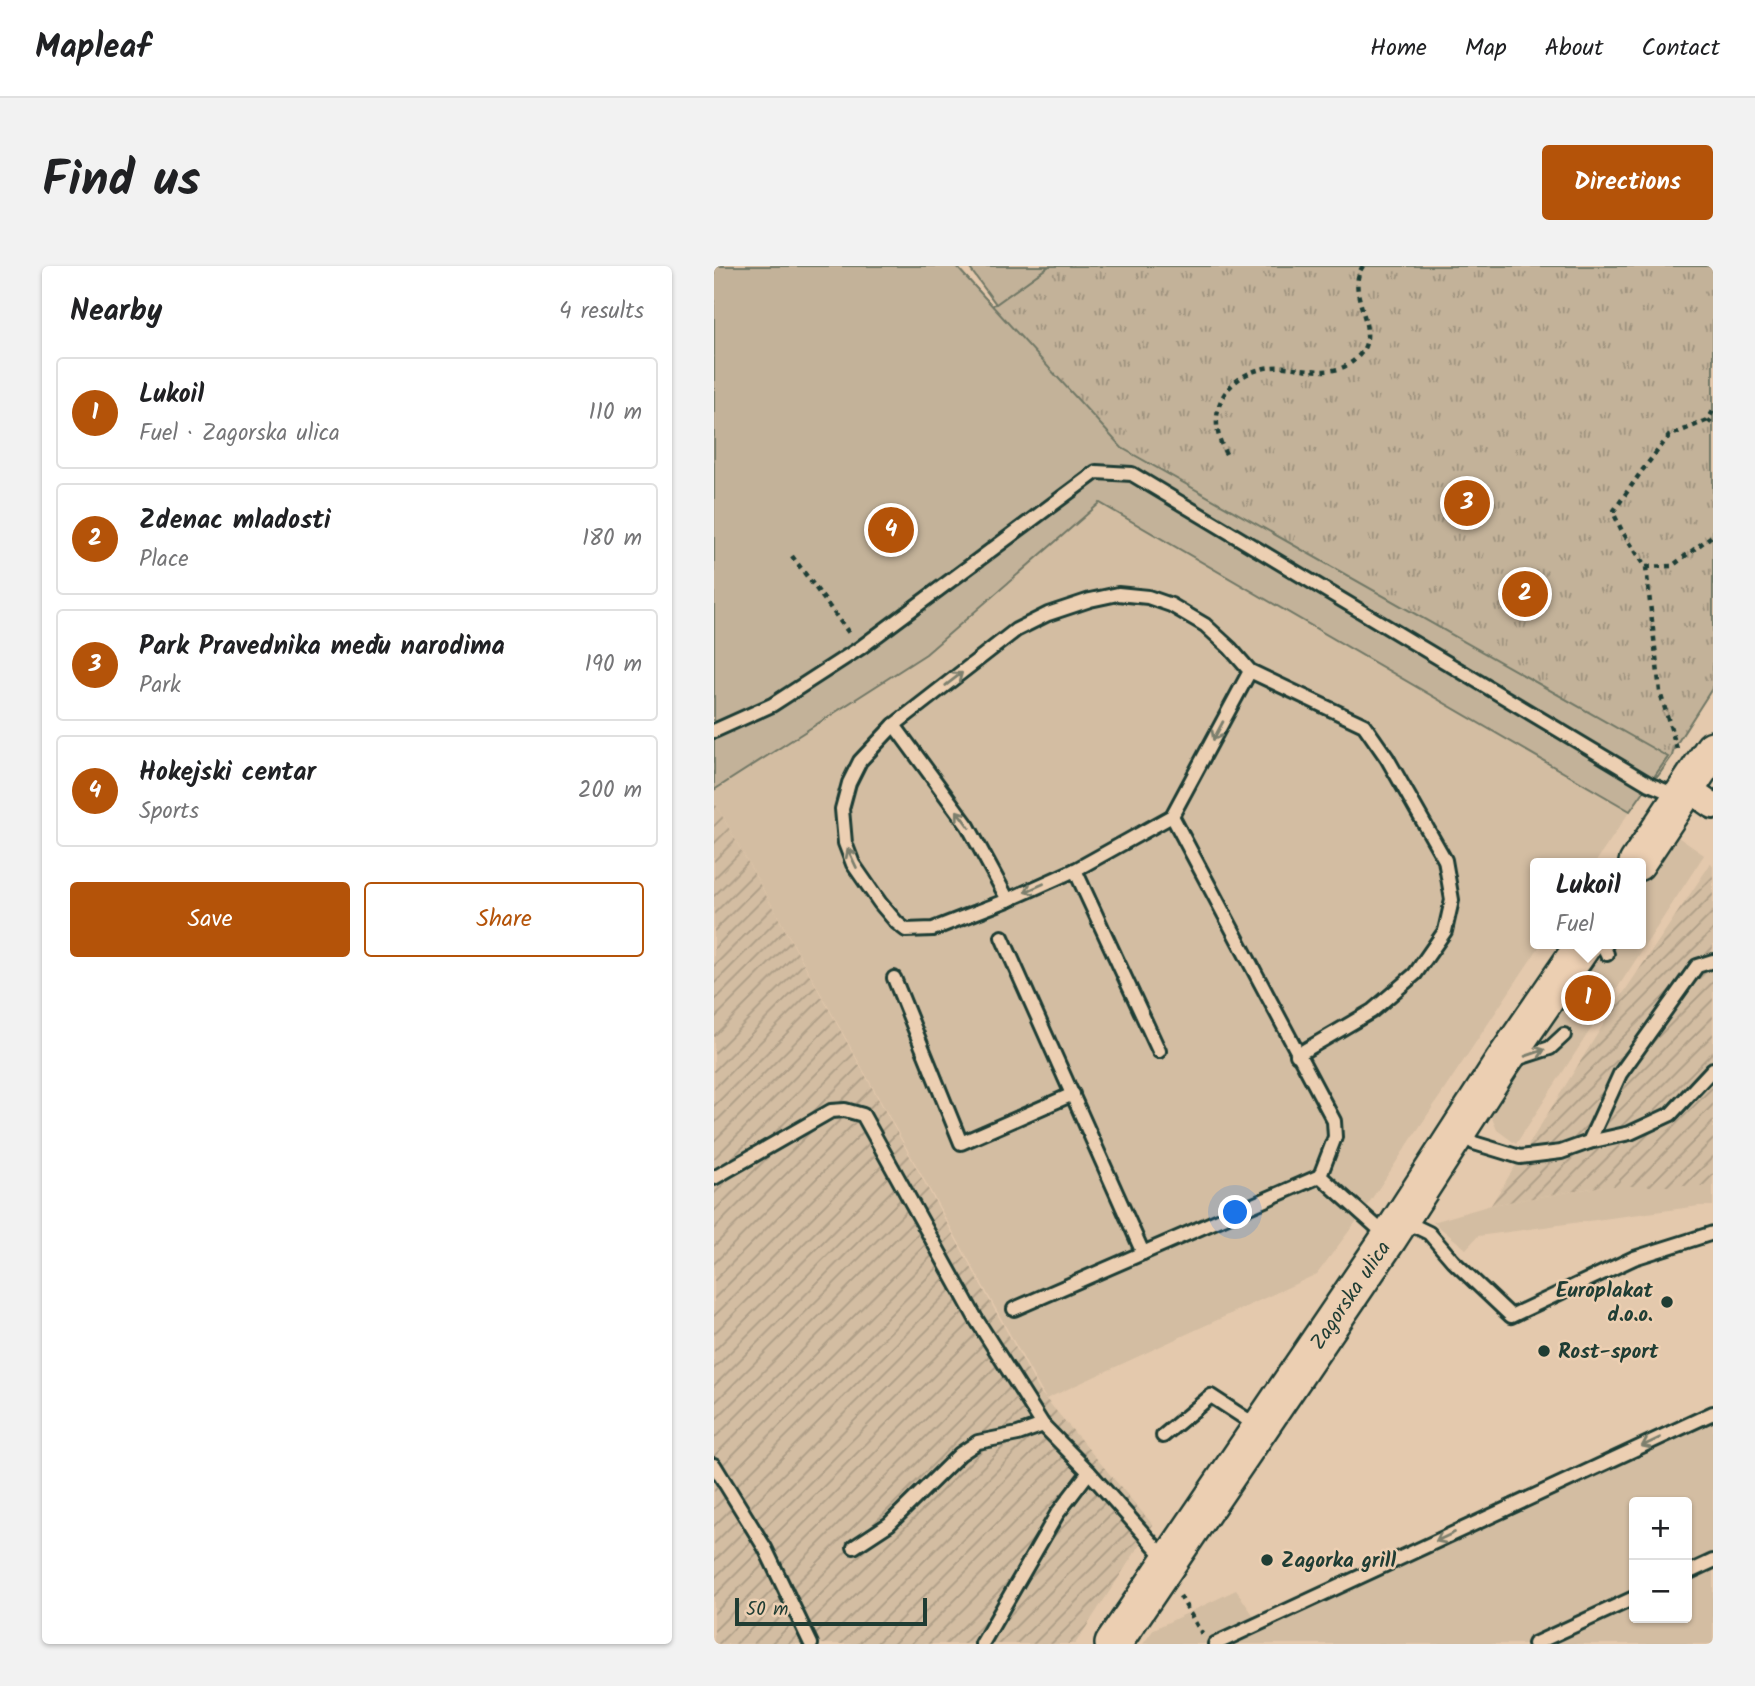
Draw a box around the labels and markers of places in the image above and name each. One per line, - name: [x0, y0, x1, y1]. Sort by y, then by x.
- pin: 3: [1444, 477, 1490, 529]
- pin: 4: [868, 504, 914, 556]
- pin: 2: [1502, 568, 1548, 620]
- pin: 1: [1565, 972, 1611, 1024]
- place label: Europlakat d.o.o.: [1556, 1275, 1654, 1332]
- marker: Europlakat d.o.o.: [1659, 1294, 1675, 1310]
- place label: Rost-sport: [1558, 1336, 1659, 1369]
- marker: Rost-sport: [1536, 1343, 1552, 1359]
- place label: Zagorka grill: [1281, 1545, 1396, 1578]
- marker: Zagorka grill: [1259, 1552, 1275, 1568]

